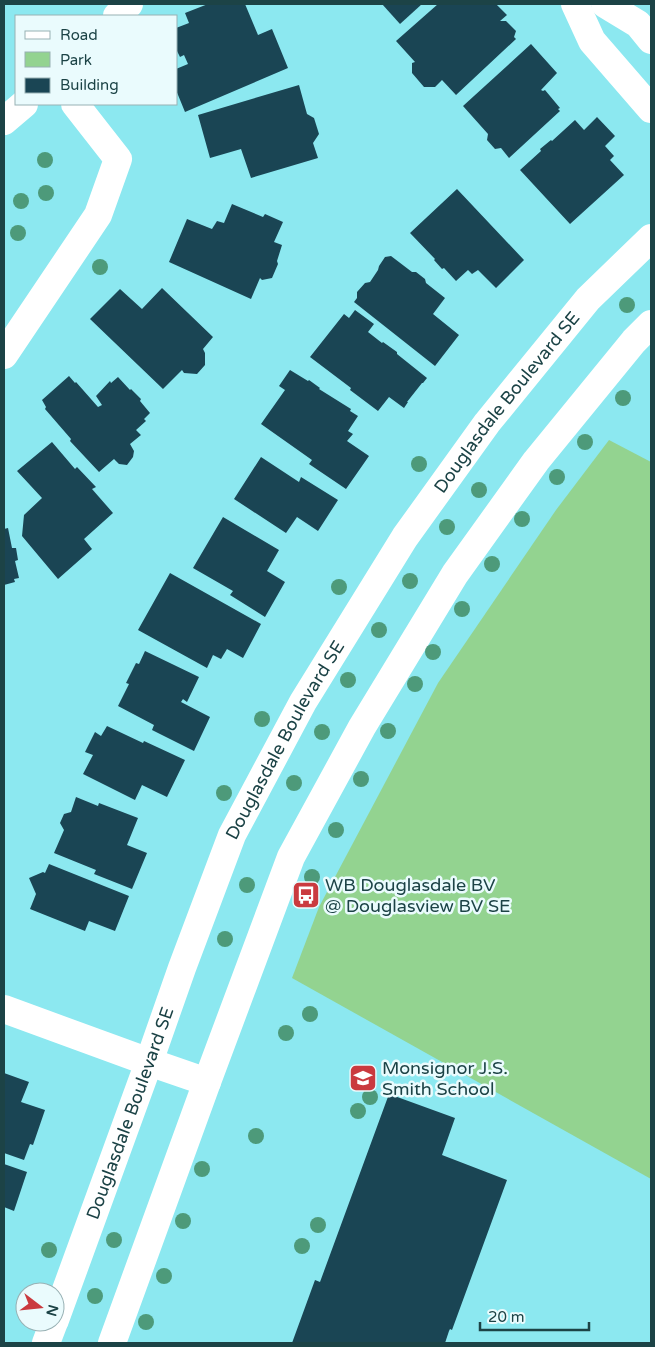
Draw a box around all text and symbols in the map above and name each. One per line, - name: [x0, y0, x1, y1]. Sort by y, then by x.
- legend: [15, 15, 178, 105]
- text: Road: [60, 26, 98, 44]
- text: Park: [60, 51, 92, 69]
- text: Building: [60, 76, 119, 94]
- street label: Douglasdale Boulevard SE: [429, 307, 584, 497]
- street label: Douglasdale Boulevard SE: [221, 637, 349, 843]
- place label: WB Douglasdale BV @ Douglasview BV SE: [325, 874, 511, 917]
- bus stop icon: WB Douglasdale BV @ Douglasview BV SE: [291, 880, 321, 910]
- street label: Douglasdale Boulevard SE: [82, 1004, 178, 1222]
- place label: Monsignor J.S. Smith School: [382, 1057, 508, 1100]
- school or university icon: Monsignor J.S. Smith School: [348, 1063, 378, 1093]
- north arrow: [15, 1282, 65, 1332]
- scale bar: [480, 1300, 589, 1332]
- text: N: [42, 1303, 62, 1318]
- text: 20 m: [488, 1308, 525, 1326]

